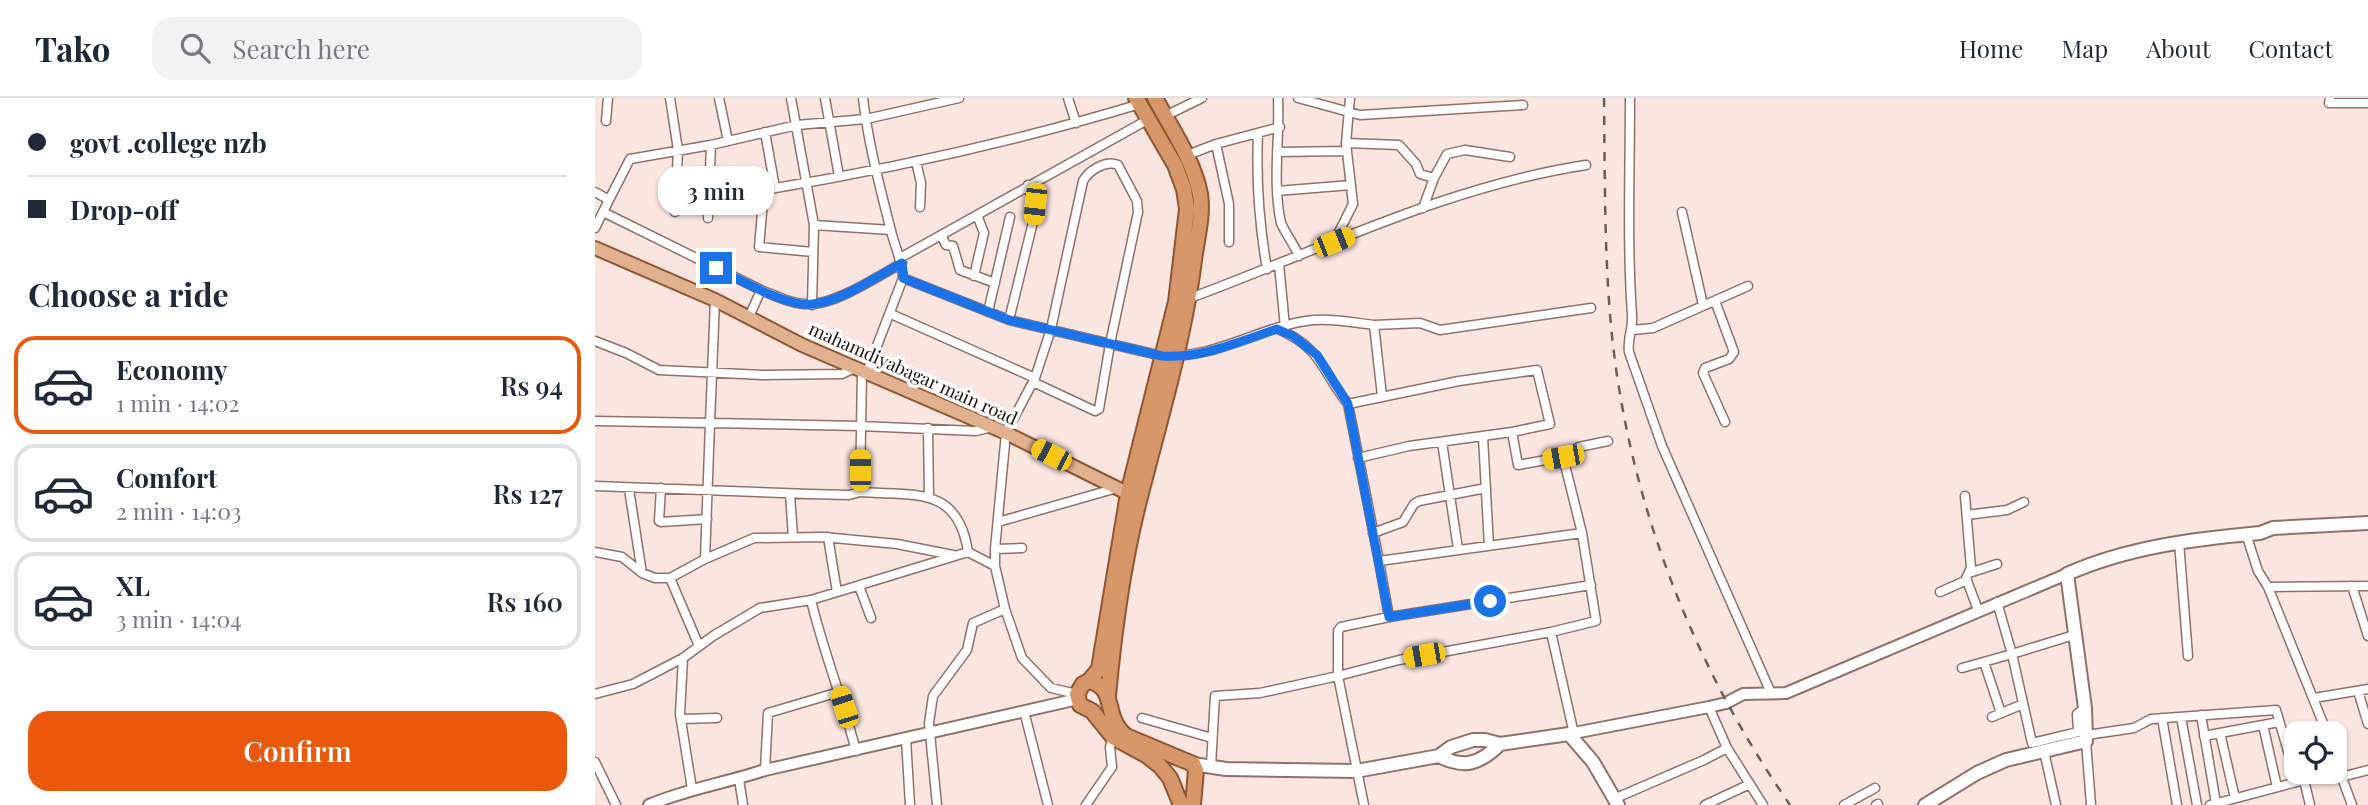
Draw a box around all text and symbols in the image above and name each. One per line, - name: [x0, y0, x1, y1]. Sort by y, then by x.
- search box: [152, 17, 642, 80]
- text: Tako: [35, 26, 110, 70]
- icon: search: [176, 29, 214, 67]
- text: Search here: [232, 31, 370, 66]
- text: Home: [1959, 32, 2023, 64]
- text: Map: [2061, 32, 2108, 64]
- text: About: [2146, 32, 2210, 64]
- text: Contact: [2248, 32, 2333, 64]
- text: govt .college nzb: [70, 125, 267, 160]
- callout: 3 min: [658, 166, 774, 216]
- text: 3 min: [687, 175, 745, 206]
- car: [1023, 182, 1048, 226]
- text: Drop-off: [70, 192, 177, 227]
- car: [1311, 224, 1358, 260]
- route end: [700, 252, 732, 284]
- text: Choose a ride: [28, 272, 229, 315]
- street label: mahamdiyabagar main road: [805, 316, 1022, 430]
- text: Economy: [116, 352, 227, 387]
- icon: car: [32, 354, 95, 417]
- text: Rs 94: [500, 368, 563, 403]
- text: 1 min · 14:02: [116, 387, 239, 418]
- car: [1028, 436, 1075, 474]
- car: [1541, 443, 1586, 471]
- car: [850, 449, 871, 491]
- text: Comfort: [116, 460, 217, 495]
- icon: car: [32, 462, 95, 525]
- text: Rs 127: [493, 476, 563, 511]
- text: 2 min · 14:03: [116, 495, 241, 526]
- text: XL: [116, 568, 150, 603]
- icon: car: [32, 570, 95, 633]
- text: Rs 160: [487, 584, 563, 619]
- route start: [1474, 585, 1506, 617]
- text: 3 min · 14:04: [116, 603, 242, 634]
- car: [1402, 641, 1447, 669]
- car: [828, 684, 861, 730]
- button: Confirm: [28, 711, 567, 791]
- map controls: [2284, 721, 2347, 784]
- button: locate: [2284, 721, 2347, 784]

